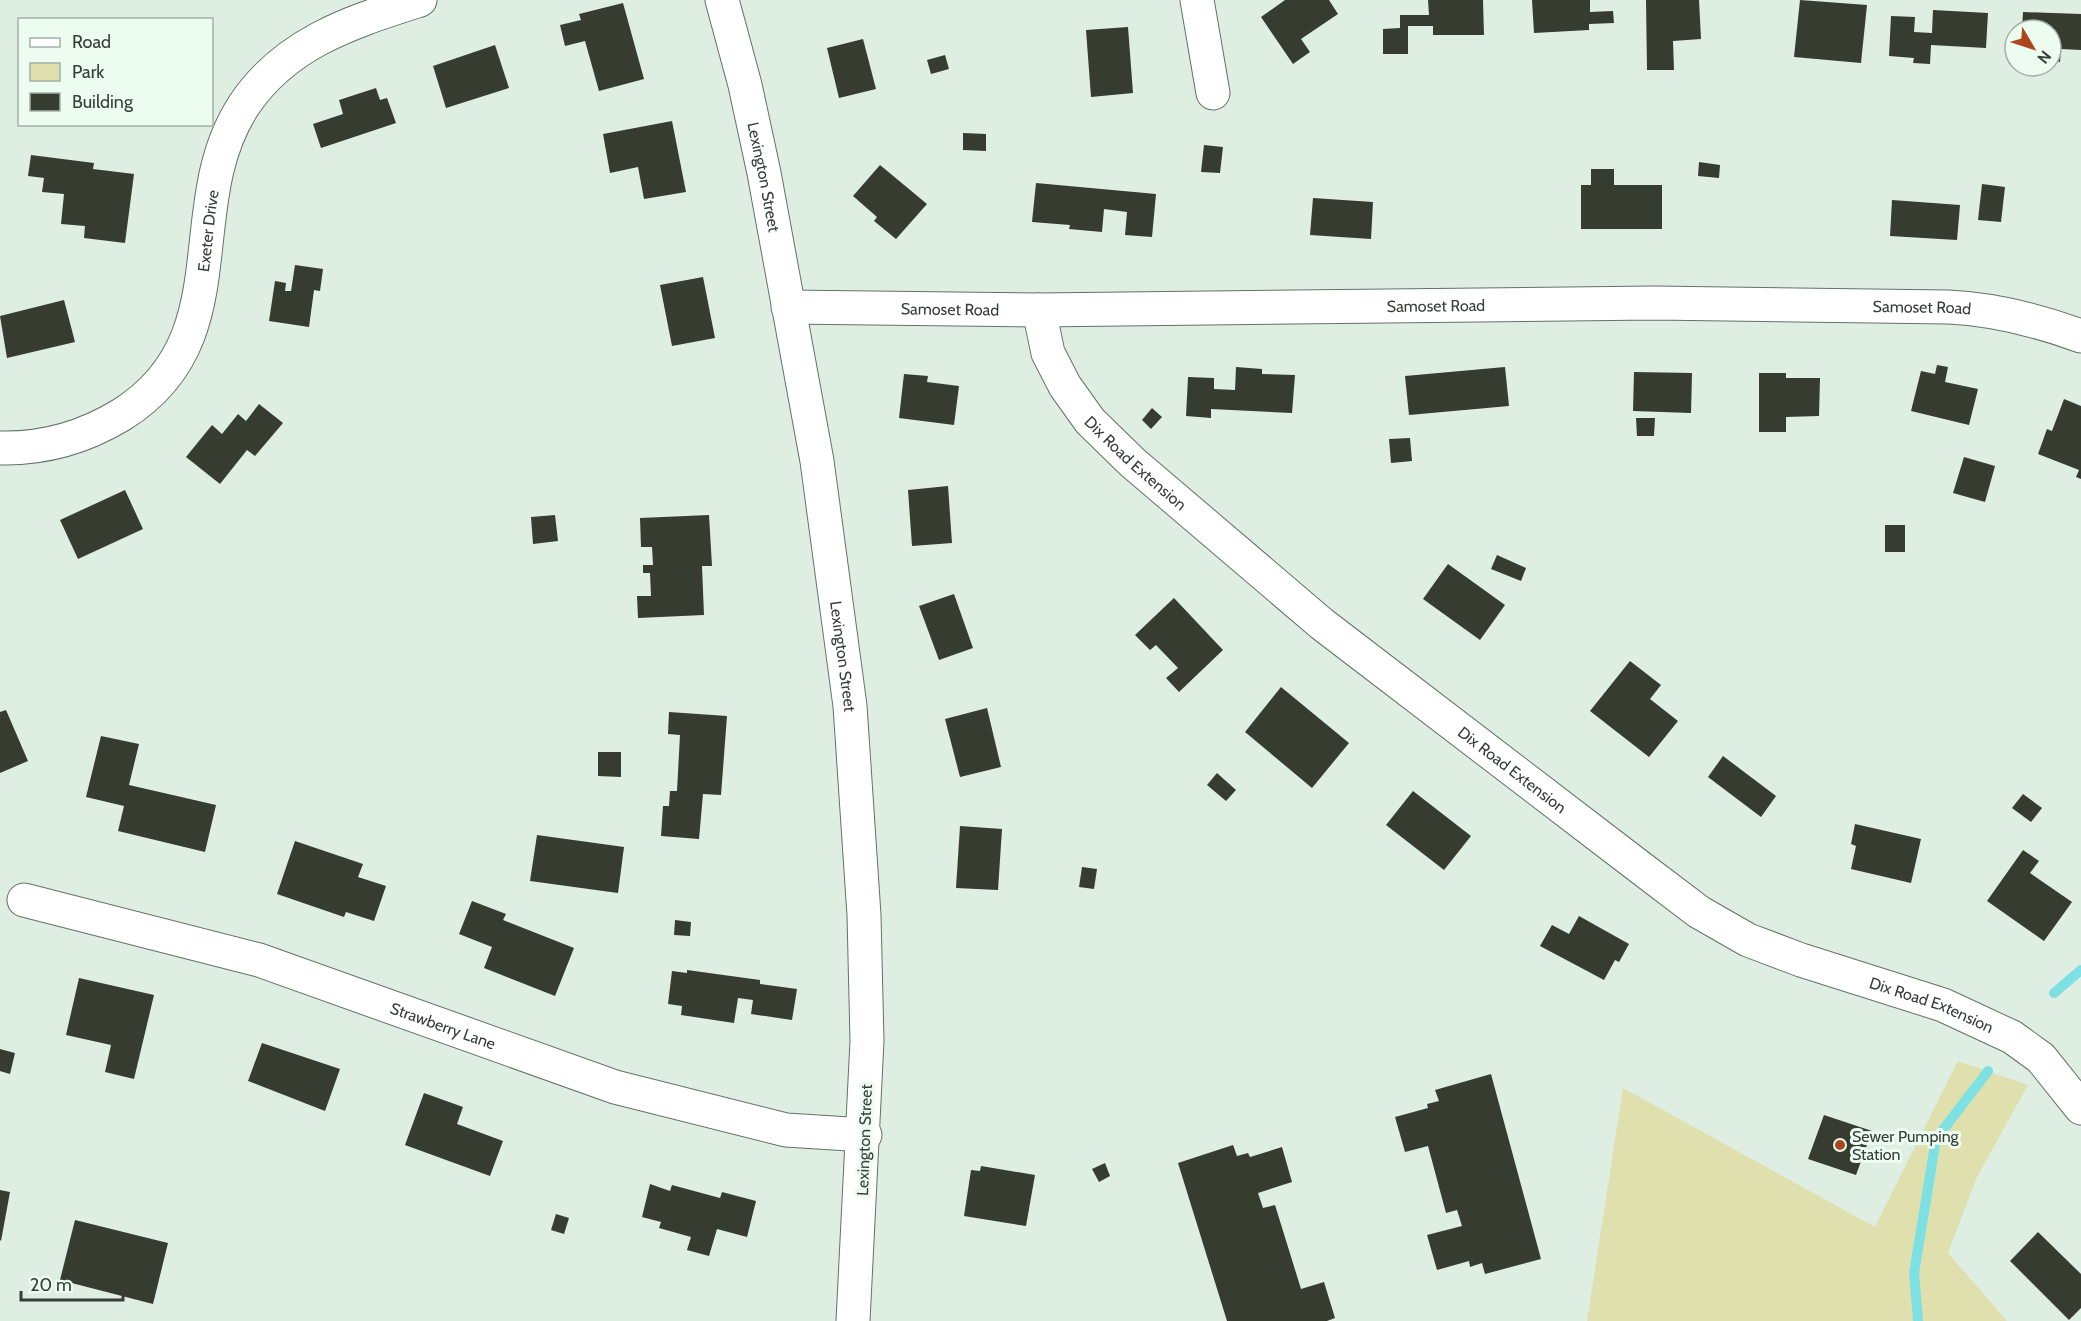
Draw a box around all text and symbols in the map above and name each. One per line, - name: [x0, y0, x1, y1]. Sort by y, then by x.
- legend: [18, 18, 213, 126]
- north arrow: [2003, 18, 2063, 78]
- text: Road: [72, 31, 111, 53]
- text: N: [2033, 47, 2055, 67]
- text: Park: [72, 61, 105, 83]
- text: Building: [72, 91, 134, 113]
- street label: Lexington Street: [743, 120, 784, 234]
- street label: Exeter Drive: [194, 188, 223, 273]
- street label: Samoset Road: [1387, 296, 1485, 316]
- street label: Samoset Road: [1873, 297, 1972, 319]
- street label: Samoset Road: [901, 299, 999, 320]
- street label: Dix Road Extension: [1080, 412, 1190, 514]
- street label: Lexington Street: [826, 600, 859, 713]
- street label: Dix Road Extension: [1454, 723, 1570, 817]
- street label: Dix Road Extension: [1867, 973, 1996, 1037]
- street label: Strawberry Lane: [388, 999, 498, 1054]
- street label: Lexington Street: [853, 1083, 876, 1196]
- place label: Sewer Pumping Station: [1852, 1127, 1960, 1164]
- marker: Sewer Pumping Station: [1833, 1138, 1847, 1152]
- scale bar: [21, 1264, 123, 1302]
- text: 20 m: [30, 1274, 72, 1296]

